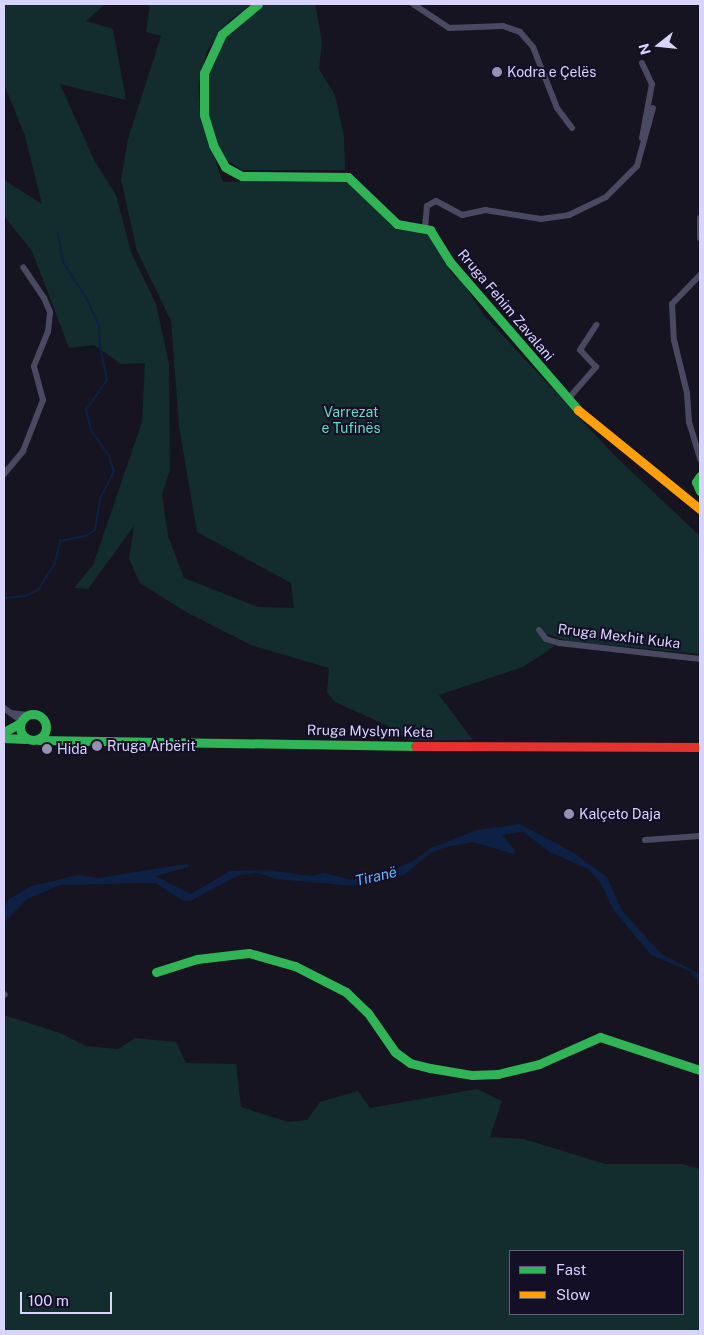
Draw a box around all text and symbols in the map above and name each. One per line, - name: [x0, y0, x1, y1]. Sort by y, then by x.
- north arrow: [634, 20, 684, 70]
- text: N: [635, 42, 654, 57]
- place label: Kodra e Çelës: [507, 64, 597, 80]
- marker: Kodra e Çelës: [491, 66, 503, 78]
- street label: Rruga Fehim Zavalani: [454, 246, 558, 364]
- park label: Varrezat e Tufinës: [321, 404, 381, 437]
- street label: Rruga Mexhit Kuka: [557, 620, 681, 652]
- street label: Rruga Myslym Keta: [307, 721, 433, 741]
- place label: Rruga Arbërit: [107, 738, 196, 754]
- marker: Rruga Arbërit: [91, 740, 103, 752]
- place label: Hida: [57, 741, 87, 757]
- marker: Hida: [41, 743, 53, 755]
- place label: Kalçeto Daja: [579, 806, 661, 822]
- marker: Kalçeto Daja: [563, 808, 575, 820]
- water label: Tiranë: [353, 862, 399, 890]
- legend: [509, 1250, 684, 1315]
- text: Fast: [556, 1261, 586, 1278]
- scale bar: [22, 1282, 115, 1314]
- text: Slow: [556, 1286, 590, 1303]
- text: 100 m: [28, 1292, 69, 1309]

